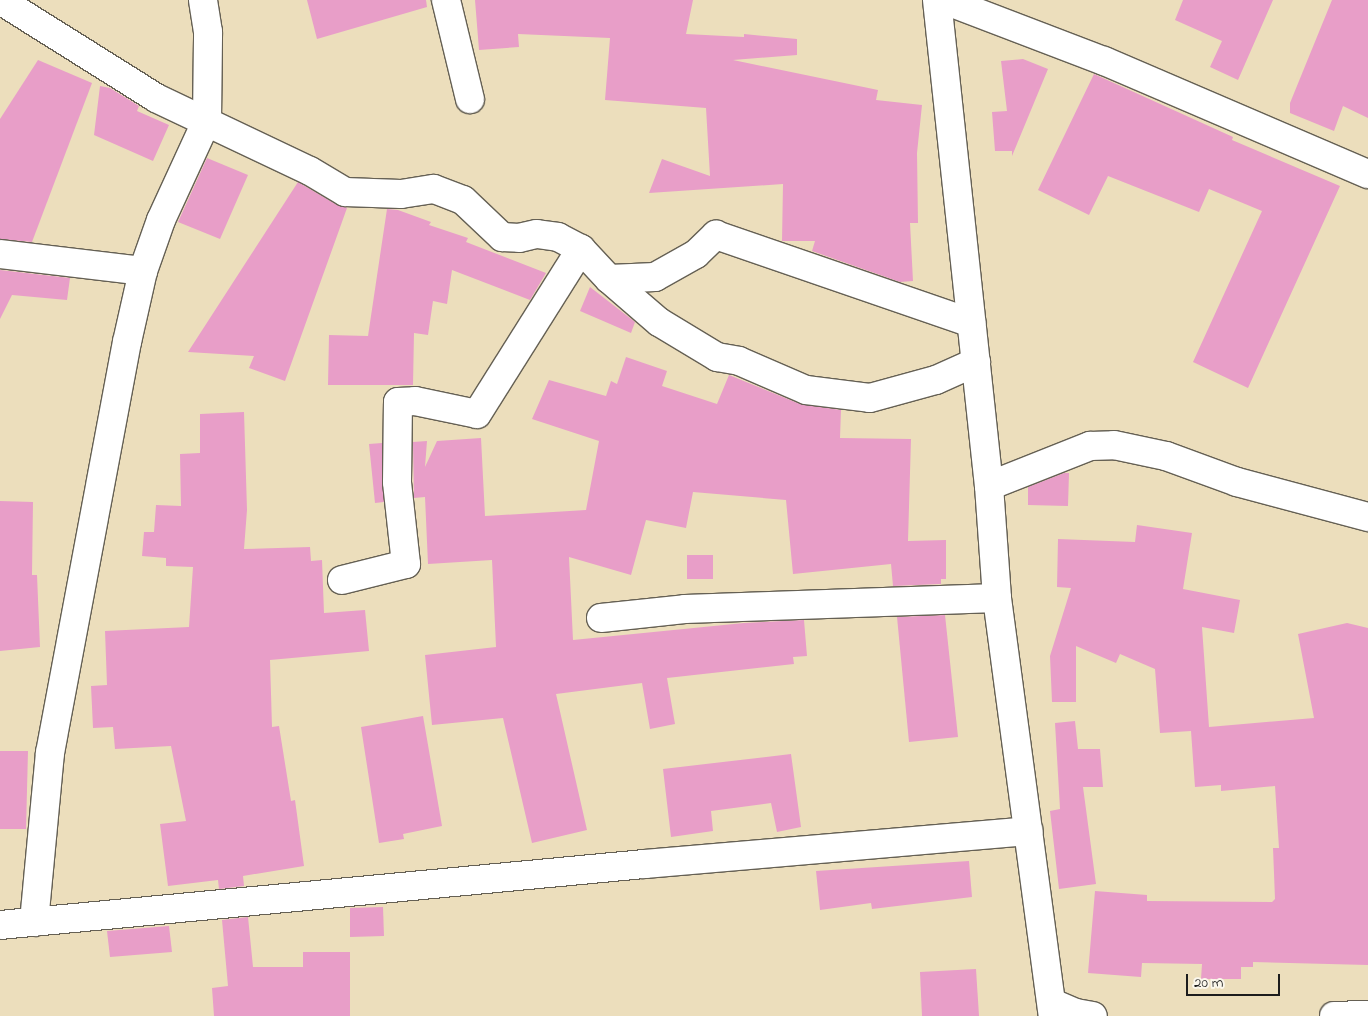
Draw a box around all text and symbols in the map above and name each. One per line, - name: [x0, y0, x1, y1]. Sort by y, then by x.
- scale bar: [1188, 964, 1282, 996]
- text: 20 m: [1194, 972, 1223, 994]

